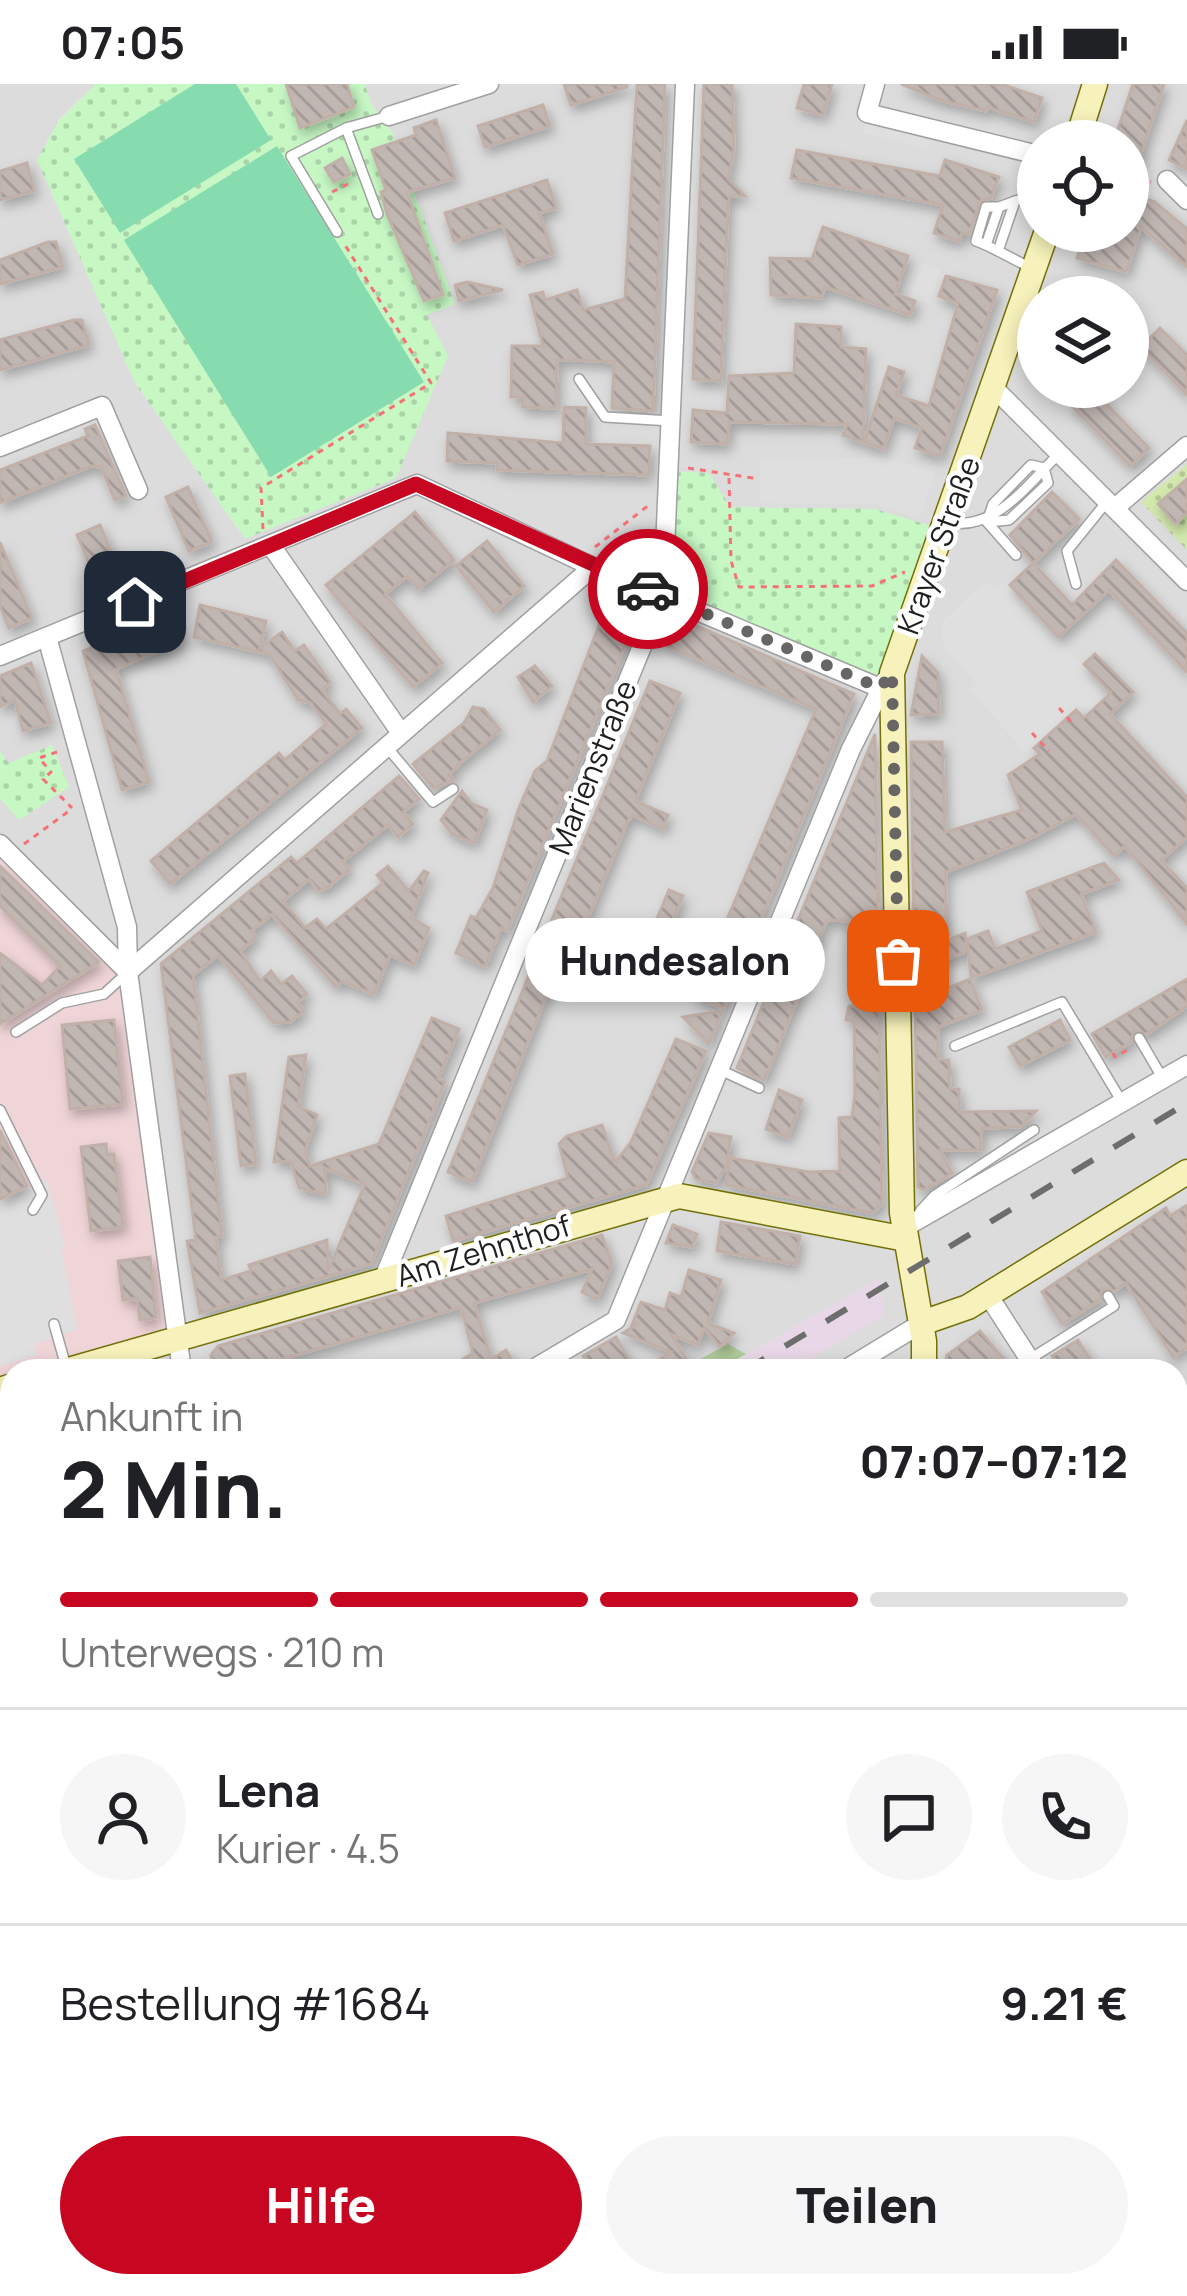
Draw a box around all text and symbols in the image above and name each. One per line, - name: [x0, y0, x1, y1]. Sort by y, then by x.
- text: 07:05: [60, 11, 185, 73]
- map controls: [1017, 120, 1149, 408]
- button: locate: [1017, 120, 1149, 252]
- button: layers: [1017, 276, 1149, 408]
- street label: Krayer Straße: [887, 450, 989, 640]
- courier: [588, 529, 708, 649]
- pin: [84, 551, 186, 653]
- icon: car: [615, 556, 681, 622]
- icon: home: [102, 569, 168, 635]
- street label: Marienstraße: [538, 674, 646, 860]
- pin: [847, 910, 949, 1012]
- callout: Hundesalon: [526, 919, 826, 1003]
- icon: bag: [865, 928, 931, 994]
- text: Hundesalon: [560, 933, 790, 987]
- street label: Am Zehnthof: [391, 1204, 576, 1296]
- text: Ankunft in: [60, 1389, 243, 1443]
- text: 07:07–07:12: [860, 1430, 1128, 1492]
- text: 2 Min.: [60, 1435, 287, 1541]
- text: Unterwegs · 210 m: [60, 1625, 384, 1679]
- button: person: [60, 1754, 186, 1880]
- button: chat: [846, 1754, 972, 1880]
- button: phone: [1002, 1754, 1128, 1880]
- text: Lena: [216, 1759, 321, 1821]
- text: Kurier · 4.5: [216, 1821, 400, 1875]
- text: Bestellung #1684: [60, 1972, 431, 2034]
- text: 9.21 €: [1000, 1972, 1128, 2034]
- button: Hilfe: [60, 2136, 582, 2274]
- button: Teilen: [606, 2136, 1128, 2274]

